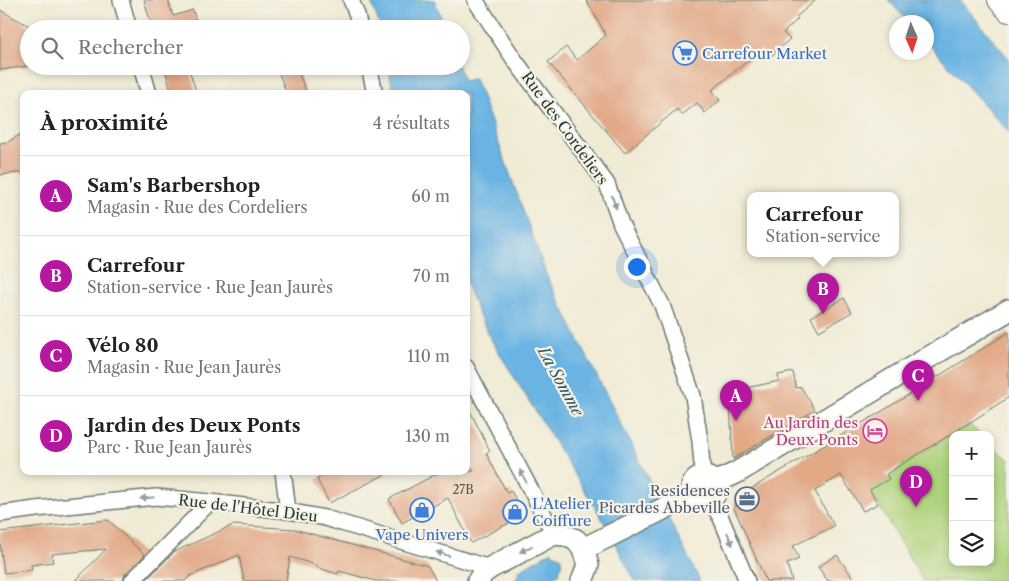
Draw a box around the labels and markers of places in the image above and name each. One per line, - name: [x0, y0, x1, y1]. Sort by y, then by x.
- supermarket icon: Carrefour Market: [672, 40, 698, 66]
- place label: Carrefour Market: [702, 44, 828, 63]
- pin: B: [807, 273, 839, 314]
- pin: C: [902, 360, 934, 401]
- pin: A: [720, 380, 752, 421]
- place label: Au Jardin des Deux Ponts: [763, 413, 858, 449]
- hotel icon: Au Jardin des Deux Ponts: [862, 418, 888, 444]
- pin: D: [900, 466, 932, 507]
- place label: Residences Picardes Abbeville: [599, 481, 730, 517]
- office icon: Residences Picardes Abbeville: [734, 486, 760, 512]
- place label: L'Atelier Coiffure: [532, 494, 592, 530]
- shop icon: Vape Univers: [409, 497, 435, 523]
- shop icon: L'Atelier Coiffure: [502, 499, 528, 525]
- place label: Vape Univers: [375, 525, 468, 544]

